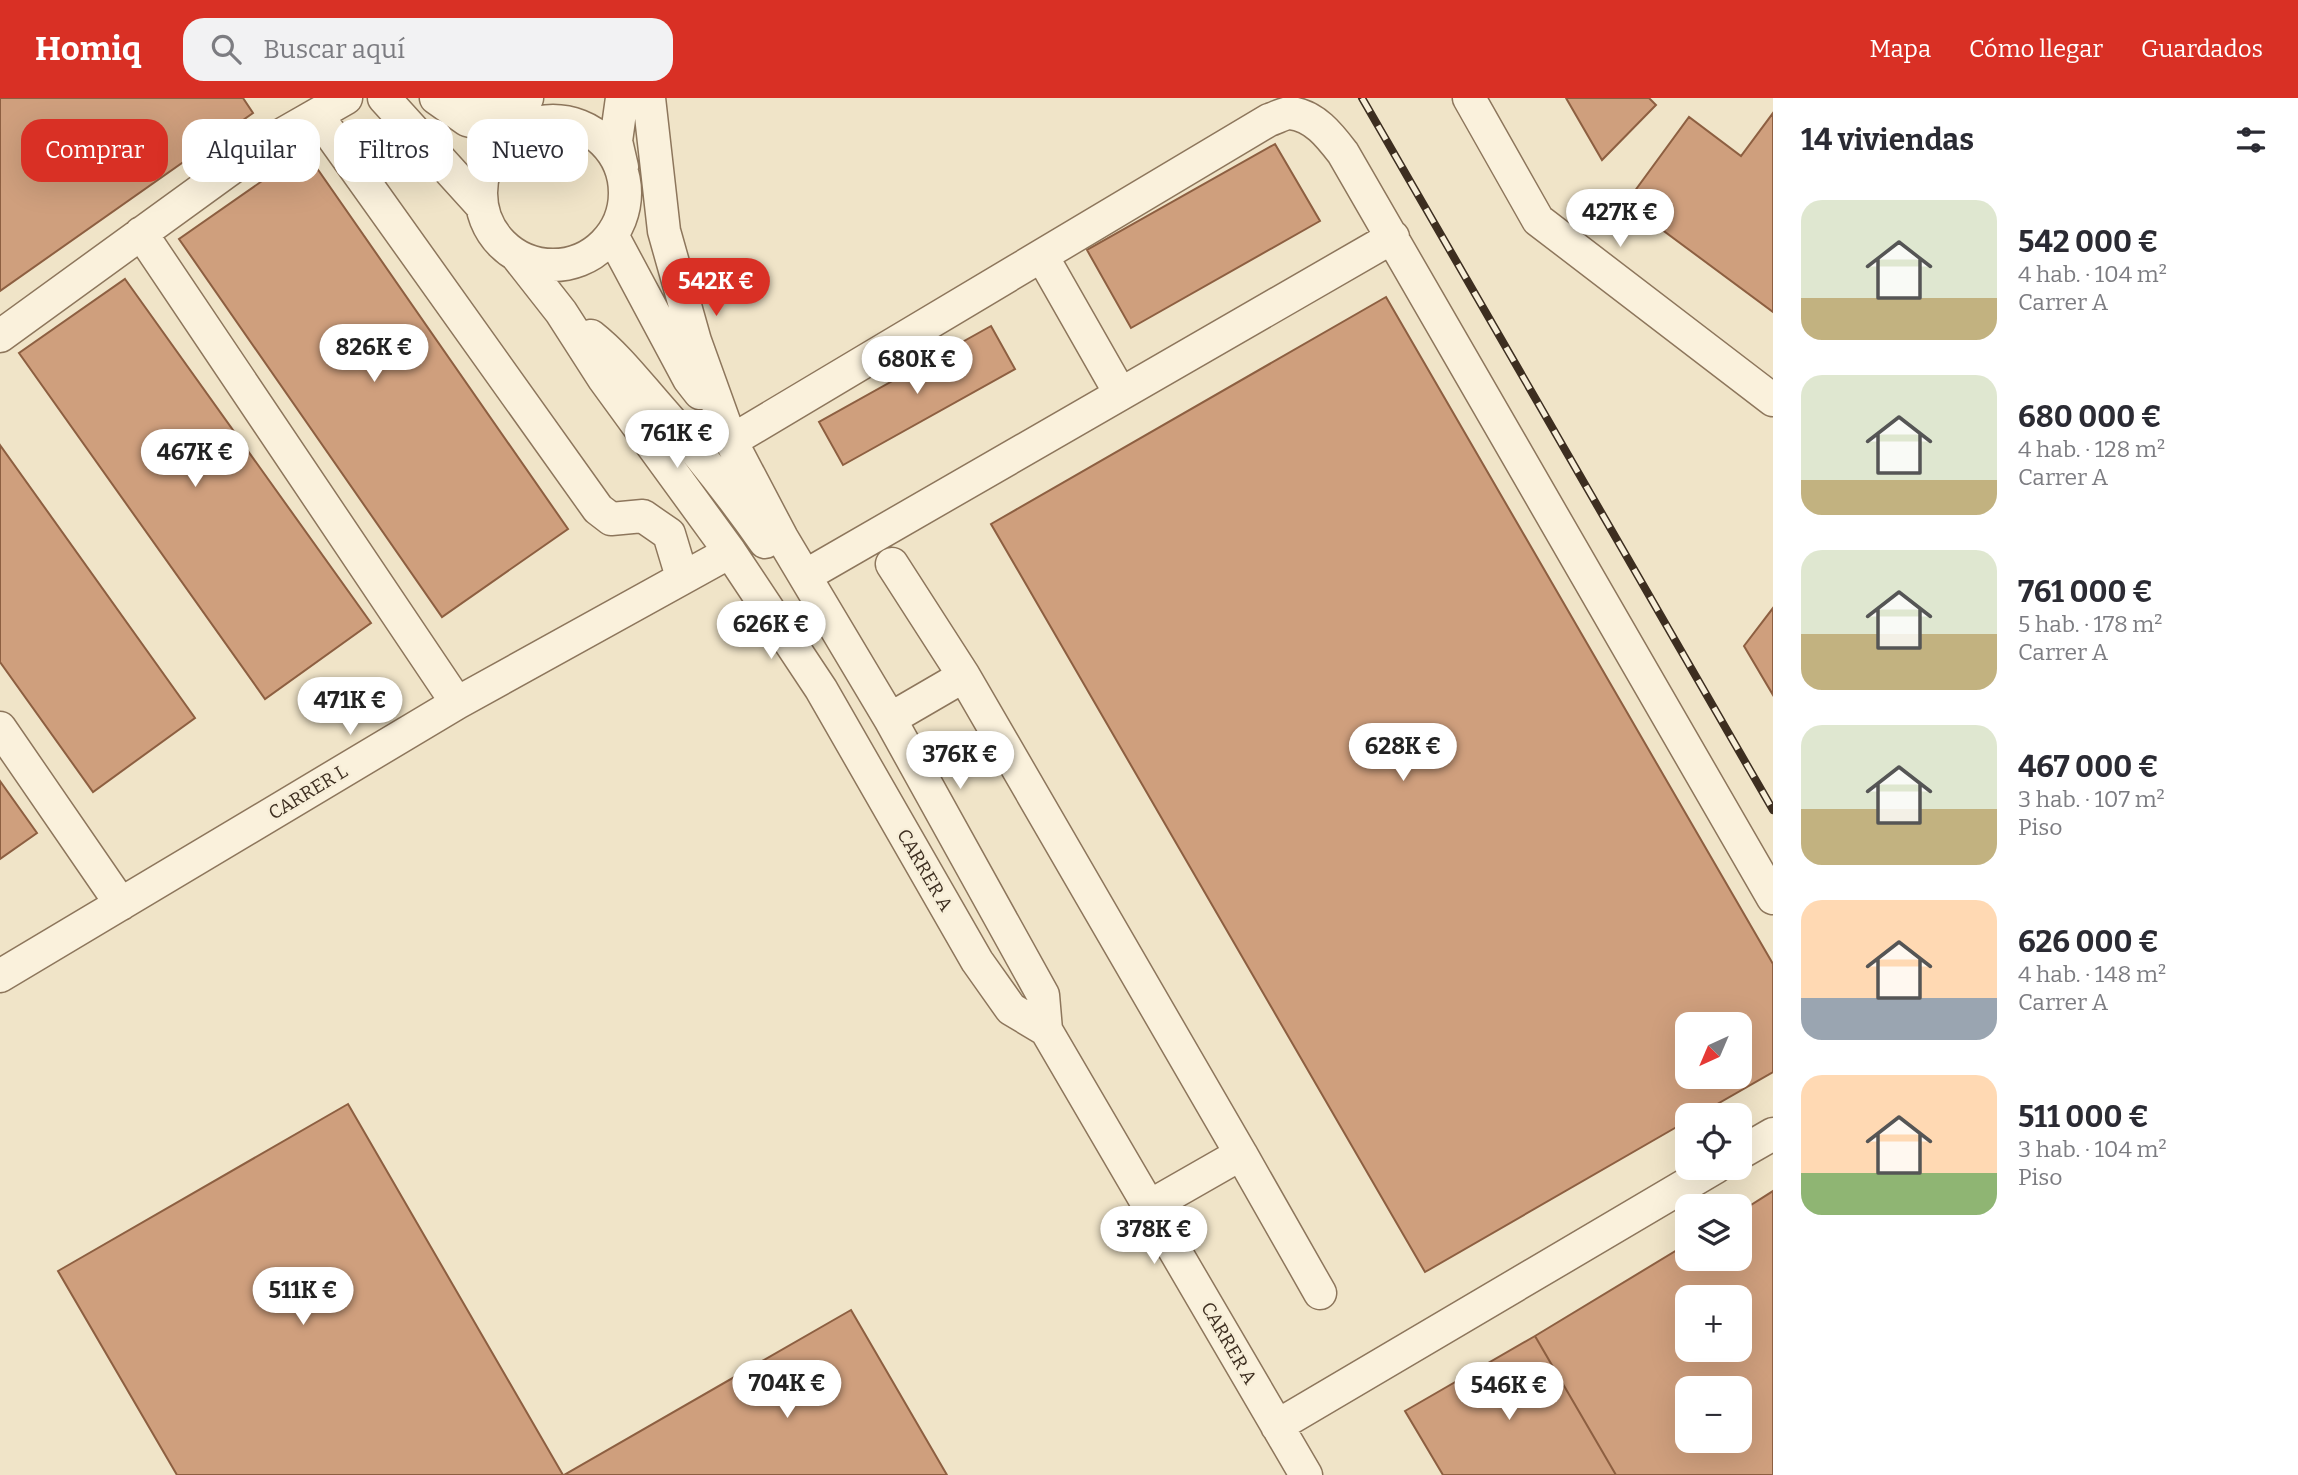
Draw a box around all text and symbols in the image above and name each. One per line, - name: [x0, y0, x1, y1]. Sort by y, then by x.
- search box: [183, 18, 673, 81]
- text: Homiq: [35, 29, 141, 69]
- icon: search: [207, 30, 245, 68]
- text: Buscar aquí: [263, 34, 405, 65]
- text: Mapa: [1870, 35, 1931, 63]
- text: Cómo llegar: [1969, 35, 2103, 63]
- text: Guardados: [2141, 35, 2263, 63]
- chip: Comprar: [21, 119, 168, 182]
- chip: Alquilar: [182, 119, 320, 182]
- chip: Filtros: [334, 119, 453, 182]
- chip: Nuevo: [467, 119, 588, 182]
- icon: filters: [2232, 121, 2270, 159]
- text: 14 viviendas: [1801, 122, 1974, 158]
- pin: 427K €: [1563, 190, 1677, 249]
- text: 427K €: [1582, 198, 1658, 226]
- text: 542 000 €: [2018, 224, 2158, 260]
- icon: home: [1857, 228, 1941, 312]
- pin: 542K €: [659, 258, 773, 318]
- text: 4 hab. · 104 m²: [2018, 260, 2167, 288]
- text: 542K €: [678, 267, 754, 295]
- text: Carrer A: [2018, 288, 2108, 316]
- pin: 826K €: [317, 324, 431, 384]
- text: 826K €: [335, 333, 413, 361]
- pin: 680K €: [860, 336, 974, 396]
- text: 680K €: [878, 345, 956, 373]
- text: 680 000 €: [2018, 399, 2162, 435]
- icon: home: [1857, 403, 1941, 487]
- pin: 761K €: [620, 410, 734, 470]
- text: 761K €: [641, 419, 713, 447]
- pin: 467K €: [138, 430, 252, 489]
- text: 4 hab. · 128 m²: [2018, 435, 2165, 463]
- text: 467K €: [157, 438, 233, 466]
- text: Carrer A: [2018, 463, 2108, 491]
- text: 761 000 €: [2018, 574, 2153, 610]
- icon: home: [1857, 578, 1941, 662]
- pin: 626K €: [714, 602, 828, 661]
- text: 626K €: [733, 610, 809, 638]
- text: 5 hab. · 178 m²: [2018, 610, 2162, 638]
- text: Carrer A: [2018, 638, 2108, 666]
- pin: 471K €: [293, 678, 407, 737]
- text: 471K €: [314, 686, 387, 714]
- pin: 628K €: [1346, 724, 1460, 783]
- pin: 376K €: [903, 732, 1017, 791]
- text: 628K €: [1365, 732, 1441, 760]
- text: 376K €: [922, 740, 998, 768]
- text: 467 000 €: [2018, 749, 2159, 785]
- icon: home: [1857, 753, 1941, 837]
- street label: CARRER L: [264, 759, 352, 825]
- text: 3 hab. · 107 m²: [2018, 785, 2165, 813]
- text: Piso: [2018, 813, 2063, 841]
- street label: CARRER A: [892, 825, 958, 916]
- text: 626 000 €: [2018, 924, 2159, 960]
- icon: home: [1857, 928, 1941, 1012]
- text: 4 hab. · 148 m²: [2018, 960, 2166, 988]
- text: Carrer A: [2018, 988, 2108, 1016]
- north arrow: [1675, 1012, 1752, 1088]
- map controls: [1675, 1012, 1752, 1453]
- text: 511 000 €: [2018, 1099, 2149, 1135]
- button: locate: [1675, 1103, 1752, 1180]
- icon: home: [1857, 1103, 1941, 1187]
- text: 3 hab. · 104 m²: [2018, 1135, 2167, 1163]
- text: Piso: [2018, 1163, 2063, 1191]
- button: layers: [1675, 1194, 1752, 1271]
- pin: 378K €: [1097, 1206, 1211, 1266]
- text: 378K €: [1116, 1215, 1192, 1243]
- pin: 511K €: [246, 1268, 360, 1327]
- text: 511K €: [269, 1276, 337, 1304]
- button: +: [1675, 1285, 1752, 1362]
- street label: CARRER A: [1196, 1298, 1262, 1389]
- pin: 704K €: [730, 1360, 844, 1420]
- pin: 546K €: [1452, 1362, 1566, 1422]
- text: 704K €: [748, 1369, 826, 1397]
- text: 546K €: [1471, 1371, 1547, 1399]
- button: −: [1675, 1376, 1752, 1453]

